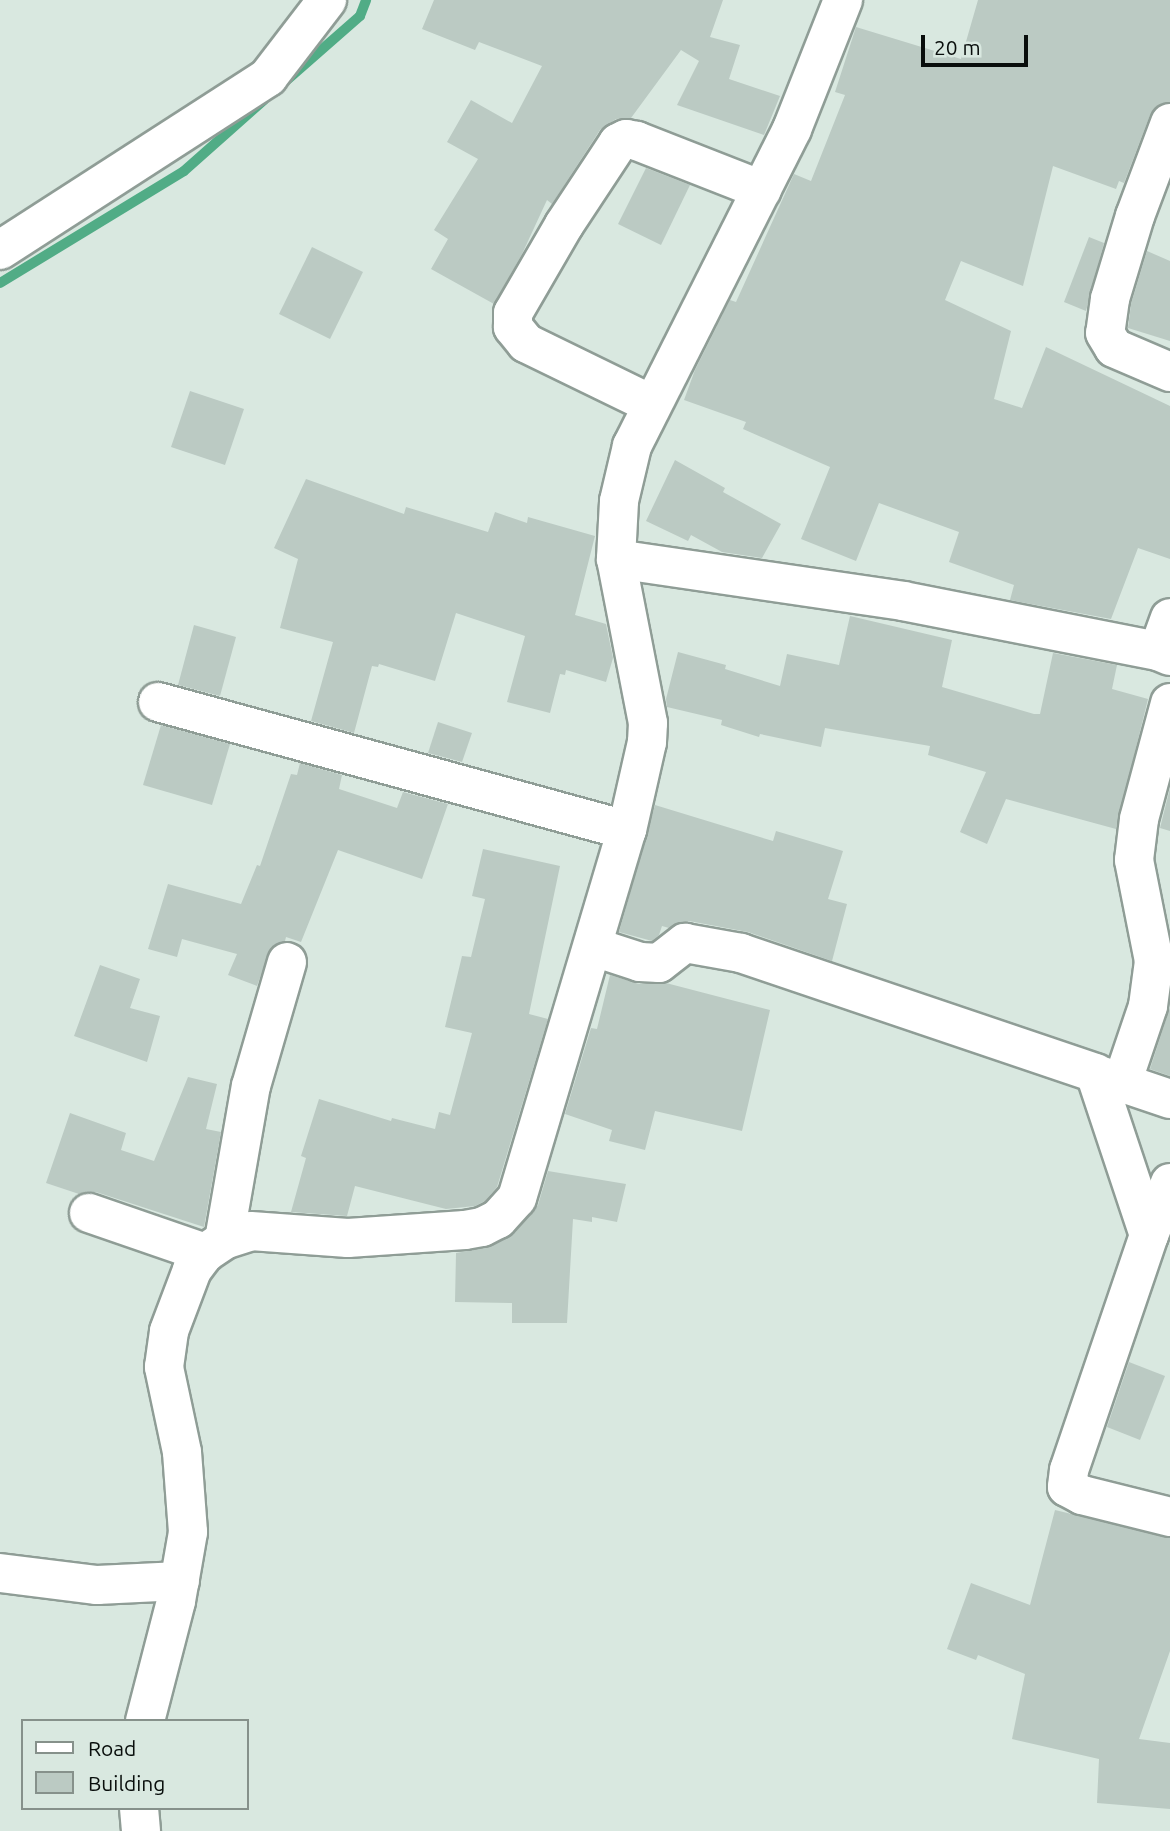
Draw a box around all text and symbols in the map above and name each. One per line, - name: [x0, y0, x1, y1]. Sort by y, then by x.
- scale bar: [925, 21, 1032, 65]
- text: 20 m: [934, 35, 981, 59]
- legend: [21, 1719, 248, 1810]
- text: Road: [88, 1736, 136, 1760]
- text: Building: [88, 1771, 165, 1795]

